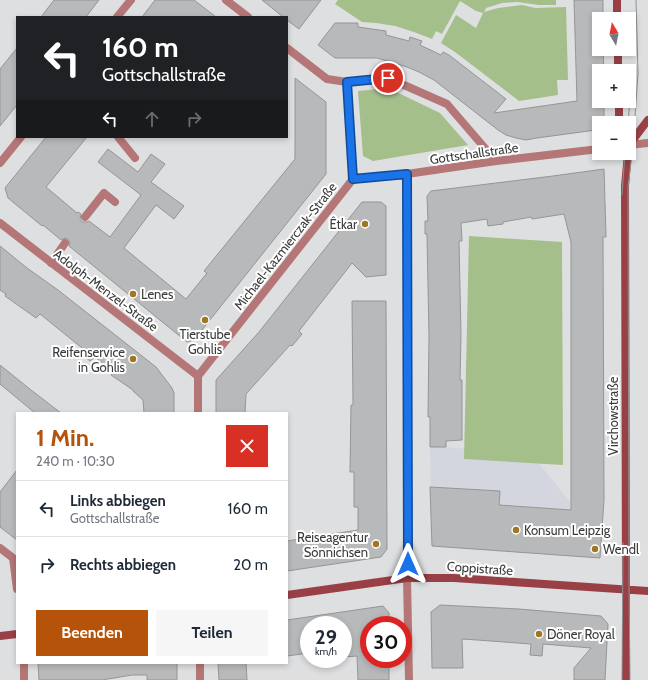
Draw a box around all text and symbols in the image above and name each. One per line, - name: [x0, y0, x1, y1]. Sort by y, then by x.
- north arrow: [592, 12, 636, 56]
- map controls: [592, 12, 636, 160]
- text: 160 m: [102, 30, 178, 64]
- icon: left: [36, 32, 88, 84]
- pin: [371, 61, 405, 95]
- text: Gottschallstraße: [102, 64, 226, 86]
- button: +: [592, 64, 636, 108]
- icon: arrive: [377, 67, 399, 89]
- icon: left: [99, 108, 121, 130]
- icon: ahead: [141, 108, 163, 130]
- icon: right: [183, 108, 205, 130]
- button: −: [592, 116, 636, 160]
- street label: Gottschallstraße: [429, 139, 520, 167]
- street label: Michael-Kazmierczak-Straße: [230, 179, 340, 313]
- place label: Êtkar: [329, 216, 358, 232]
- marker: Êtkar: [360, 219, 370, 229]
- street label: Adolph-Menzel-Straße: [51, 246, 162, 335]
- place label: Lenes: [141, 286, 174, 302]
- marker: Lenes: [128, 289, 138, 299]
- marker: Tierstube Gohlis: [200, 315, 210, 325]
- place label: Tierstube Gohlis: [180, 326, 231, 357]
- place label: Reifenservice in Gohlis: [52, 344, 126, 375]
- marker: Reifenservice in Gohlis: [128, 354, 138, 364]
- street label: Virchowstraße: [605, 376, 621, 455]
- text: 1 Min.: [36, 423, 94, 452]
- button: close: [226, 425, 268, 467]
- text: 240 m · 10:30: [36, 453, 115, 469]
- text: Links abbiegen: [70, 492, 166, 510]
- icon: left: [36, 498, 58, 520]
- text: 160 m: [228, 500, 268, 518]
- text: Gottschallstraße: [70, 510, 159, 526]
- place label: Konsum Leipzig: [524, 522, 611, 538]
- marker: Konsum Leipzig: [511, 525, 521, 535]
- place label: Reiseagentur Sönnichsen: [297, 529, 369, 560]
- marker: Reiseagentur Sönnichsen: [371, 539, 381, 549]
- place label: Wendl: [603, 541, 639, 557]
- position arrow: [387, 543, 429, 585]
- marker: Wendl: [590, 544, 600, 554]
- icon: right: [36, 554, 58, 576]
- text: Rechts abbiegen: [70, 556, 176, 574]
- text: 20 m: [233, 556, 268, 574]
- street label: Coppistraße: [446, 558, 514, 578]
- button: Beenden: [36, 610, 148, 656]
- button: Teilen: [156, 610, 268, 656]
- speed limit sign: 30: [360, 616, 412, 668]
- text: 29: [315, 625, 337, 649]
- place label: Döner Royal: [547, 626, 615, 642]
- marker: Döner Royal: [534, 629, 544, 639]
- text: km/h: [315, 645, 337, 658]

